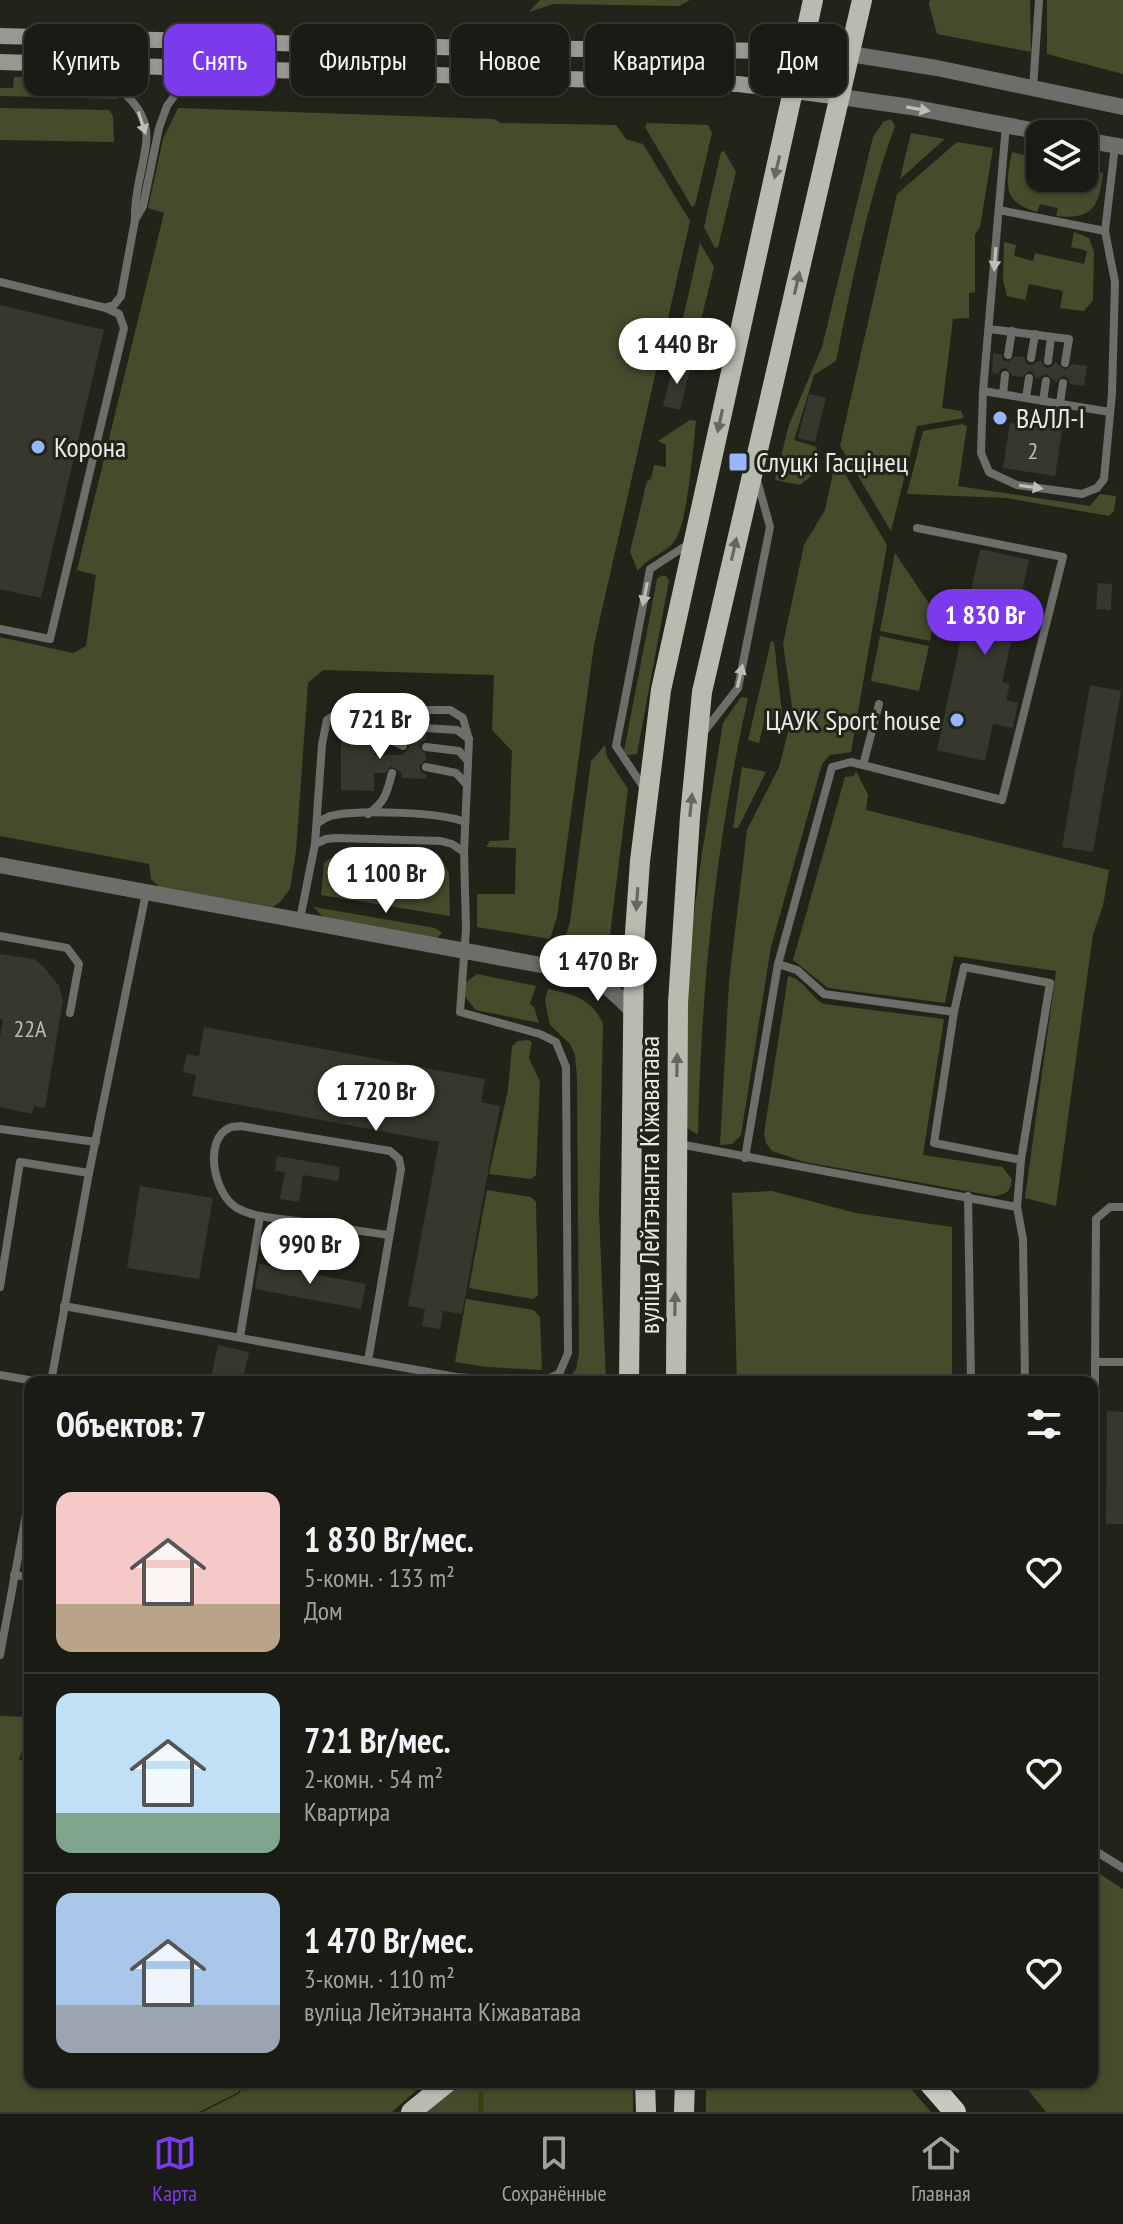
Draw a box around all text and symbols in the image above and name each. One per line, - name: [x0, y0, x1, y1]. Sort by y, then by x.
- chip: Купить: [24, 24, 148, 96]
- chip: Снять: [164, 24, 275, 96]
- chip: Фильтры: [291, 24, 435, 96]
- chip: Новое: [451, 24, 569, 96]
- chip: Квартира: [585, 24, 734, 96]
- chip: Дом: [750, 24, 847, 96]
- one-way arrow: [906, 103, 931, 115]
- one-way arrow: [136, 111, 149, 135]
- map controls: [1026, 120, 1098, 192]
- button: layers: [1026, 120, 1098, 192]
- one-way arrow: [770, 155, 783, 180]
- one-way arrow: [988, 247, 1001, 272]
- one-way arrow: [791, 271, 804, 296]
- pin: 1 440 Br: [594, 318, 760, 386]
- text: 1 440 Br: [637, 327, 717, 360]
- place label: ВАЛЛ-І: [1016, 399, 1085, 436]
- one-way arrow: [713, 408, 726, 433]
- marker: ВАЛЛ-І: [991, 409, 1009, 427]
- place label: Корона: [54, 428, 126, 465]
- house number: 2: [1028, 435, 1038, 466]
- marker: Корона: [29, 438, 47, 456]
- place label: Слуцкі Гасцінец: [756, 443, 908, 480]
- marker: Слуцкі Гасцінец: [727, 451, 749, 473]
- one-way arrow: [1019, 481, 1044, 494]
- one-way arrow: [729, 537, 741, 562]
- one-way arrow: [639, 582, 651, 607]
- pin: 1 830 Br: [902, 589, 1068, 657]
- text: 1 830 Br: [945, 598, 1025, 631]
- one-way arrow: [734, 663, 747, 688]
- pin: 721 Br: [315, 693, 445, 761]
- place label: ЦАУК Sport house: [765, 701, 941, 738]
- text: 721 Br: [349, 702, 411, 735]
- marker: ЦАУК Sport house: [948, 711, 966, 729]
- one-way arrow: [684, 792, 697, 817]
- pin: 1 100 Br: [303, 847, 469, 915]
- text: 1 100 Br: [346, 856, 426, 889]
- one-way arrow: [630, 887, 643, 912]
- pin: 1 470 Br: [515, 935, 681, 1003]
- text: 1 470 Br: [558, 944, 638, 977]
- house number: 22А: [14, 1013, 47, 1044]
- street label: вуліца Лейтэнанта Кіжаватава: [630, 1036, 667, 1334]
- one-way arrow: [671, 1052, 683, 1077]
- pin: 1 720 Br: [293, 1065, 459, 1133]
- text: 1 720 Br: [336, 1074, 416, 1107]
- pin: 990 Br: [245, 1218, 375, 1286]
- text: 990 Br: [279, 1227, 341, 1260]
- one-way arrow: [669, 1291, 682, 1316]
- text: Объектов: 7: [56, 1402, 206, 1446]
- icon: filters: [1022, 1402, 1066, 1446]
- text: 1 830 Br/мес.: [304, 1517, 474, 1561]
- icon: home: [120, 1524, 216, 1620]
- icon: heart: [1022, 1550, 1066, 1594]
- text: 5-комн. · 133 m²: [304, 1561, 455, 1594]
- text: Дом: [304, 1594, 342, 1627]
- text: 721 Br/мес.: [304, 1718, 451, 1762]
- icon: home: [120, 1725, 216, 1821]
- icon: heart: [1022, 1751, 1066, 1795]
- text: 2-комн. · 54 m²: [304, 1762, 443, 1795]
- text: Квартира: [304, 1795, 390, 1828]
- text: 1 470 Br/мес.: [304, 1918, 474, 1962]
- icon: home: [120, 1925, 216, 2021]
- icon: heart: [1022, 1951, 1066, 1995]
- text: 3-комн. · 110 m²: [304, 1962, 455, 1995]
- text: вуліца Лейтэнанта Кіжаватава: [304, 1995, 581, 2028]
- tab: Карта: [152, 2131, 197, 2207]
- tab: Сохранённые: [502, 2131, 606, 2207]
- tab: Главная: [911, 2131, 971, 2207]

